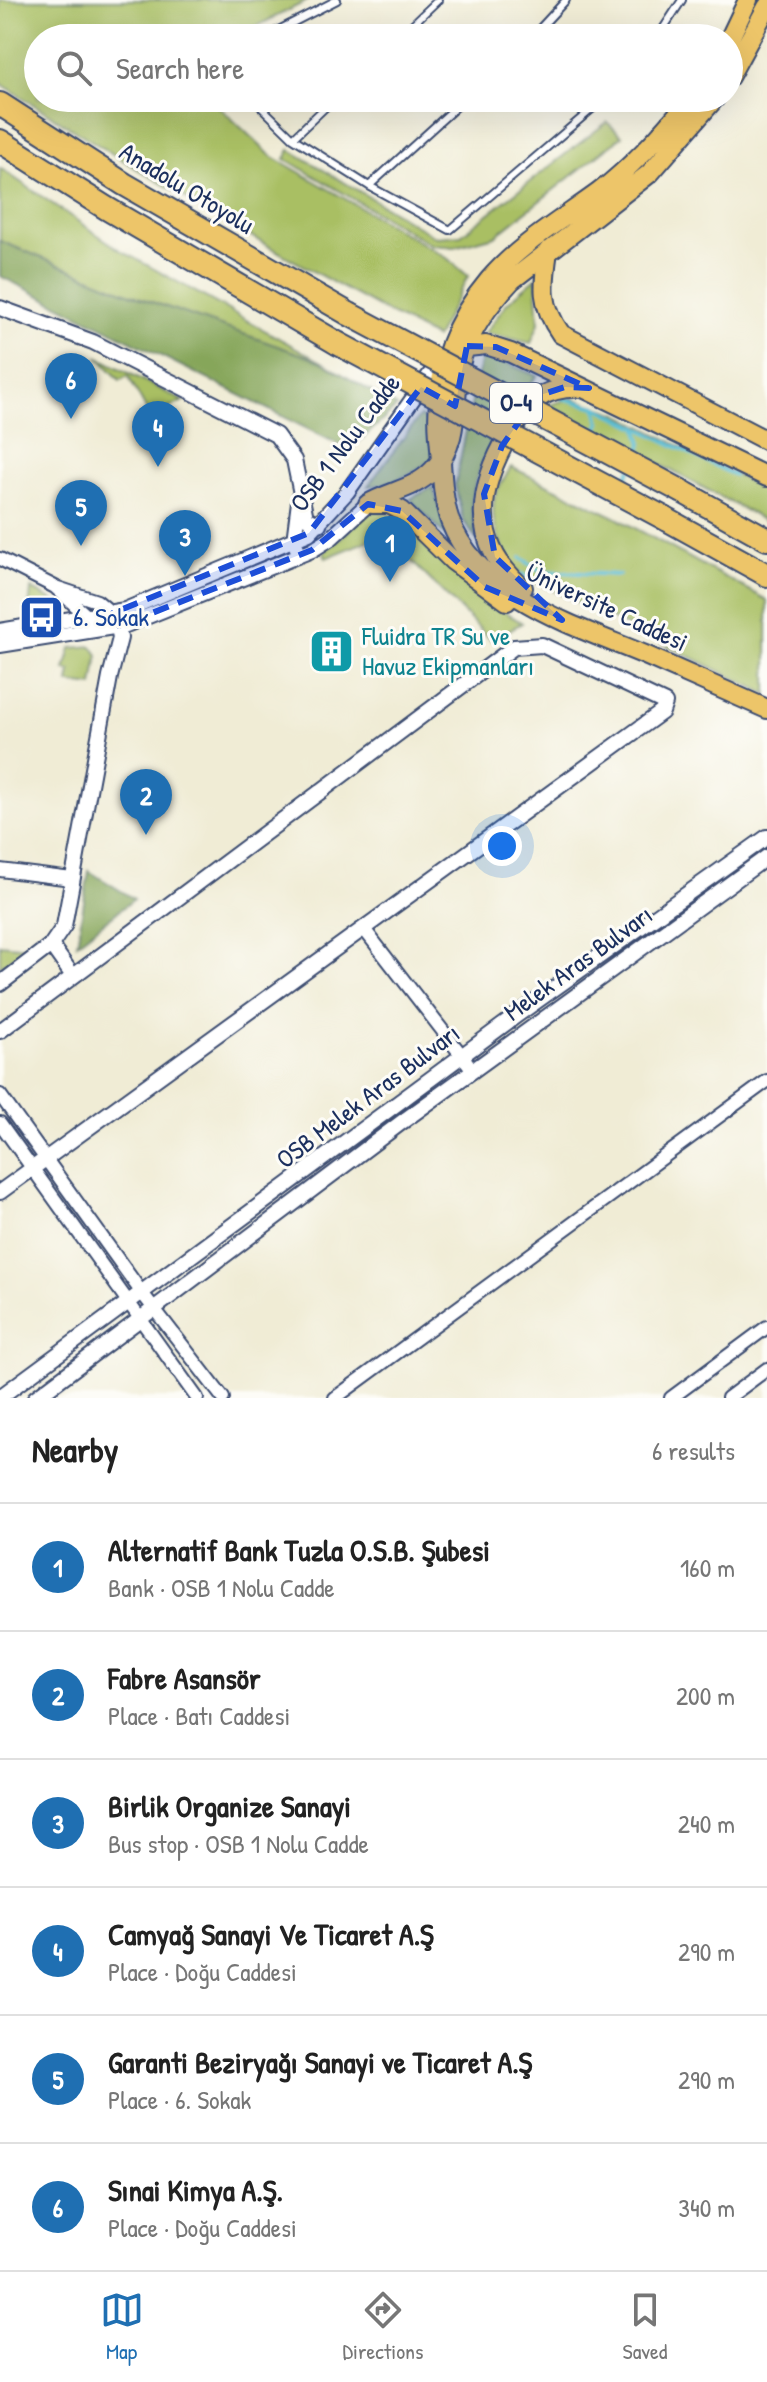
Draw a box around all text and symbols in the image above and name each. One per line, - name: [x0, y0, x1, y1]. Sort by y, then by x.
- search box: [24, 24, 743, 112]
- icon: search: [52, 46, 96, 90]
- text: Search here: [116, 48, 244, 88]
- street label: Anadolu Otoyolu: [113, 134, 261, 242]
- pin: 6: [45, 353, 97, 419]
- street label: OSB 1 Nolu Cadde: [281, 367, 408, 519]
- road number: O-4: [490, 383, 542, 423]
- pin: 4: [132, 401, 184, 467]
- pin: 5: [55, 480, 107, 546]
- pin: 3: [159, 510, 211, 576]
- pin: 1: [364, 516, 416, 582]
- street label: Üniversite Caddesi: [521, 554, 694, 659]
- bus stop icon: 6. Sokak: [18, 593, 66, 641]
- place label: 6. Sokak: [73, 599, 149, 634]
- place label: Fluidra TR Su ve Havuz Ekipmanları: [361, 618, 534, 683]
- building icon: Fluidra TR Su ve Havuz Ekipmanları: [307, 627, 355, 675]
- pin: 2: [120, 769, 172, 835]
- your location: [482, 826, 522, 866]
- street label: Melek Aras Bulvarı: [496, 897, 659, 1028]
- street label: OSB Melek Aras Bulvarı: [269, 1015, 467, 1176]
- text: Nearby: [32, 1427, 118, 1473]
- text: 6 results: [652, 1433, 735, 1468]
- text: Alternatif Bank Tuzla O.S.B. Şubesi: [108, 1530, 490, 1570]
- text: 1: [53, 1550, 63, 1585]
- text: 160 m: [680, 1550, 735, 1585]
- text: Bank · OSB 1 Nolu Cadde: [108, 1570, 335, 1605]
- text: Fabre Asansör: [108, 1658, 260, 1698]
- text: 2: [52, 1678, 64, 1713]
- text: 200 m: [676, 1678, 735, 1713]
- text: Place · Batı Caddesi: [108, 1698, 290, 1733]
- text: Birlik Organize Sanayi: [108, 1786, 351, 1826]
- text: 3: [52, 1806, 64, 1841]
- text: 240 m: [678, 1806, 735, 1841]
- text: Bus stop · OSB 1 Nolu Cadde: [108, 1826, 369, 1861]
- text: Camyağ Sanayi Ve Ticaret A.Ş: [108, 1914, 434, 1954]
- text: 4: [53, 1934, 63, 1969]
- text: 290 m: [678, 1934, 735, 1969]
- text: Place · Doğu Caddesi: [108, 1954, 297, 1989]
- text: Garanti Beziryağı Sanayi ve Ticaret A.Ş: [108, 2042, 532, 2082]
- text: 5: [53, 2062, 64, 2097]
- text: 290 m: [678, 2062, 735, 2097]
- text: Place · 6. Sokak: [108, 2082, 251, 2117]
- text: Sınai Kimya A.Ş.: [108, 2170, 283, 2210]
- text: 6: [53, 2190, 63, 2225]
- text: 340 m: [678, 2190, 735, 2225]
- text: Place · Doğu Caddesi: [108, 2210, 297, 2245]
- tab: Map: [100, 2288, 144, 2366]
- tab: Directions: [343, 2288, 424, 2366]
- tab: Saved: [623, 2288, 667, 2366]

